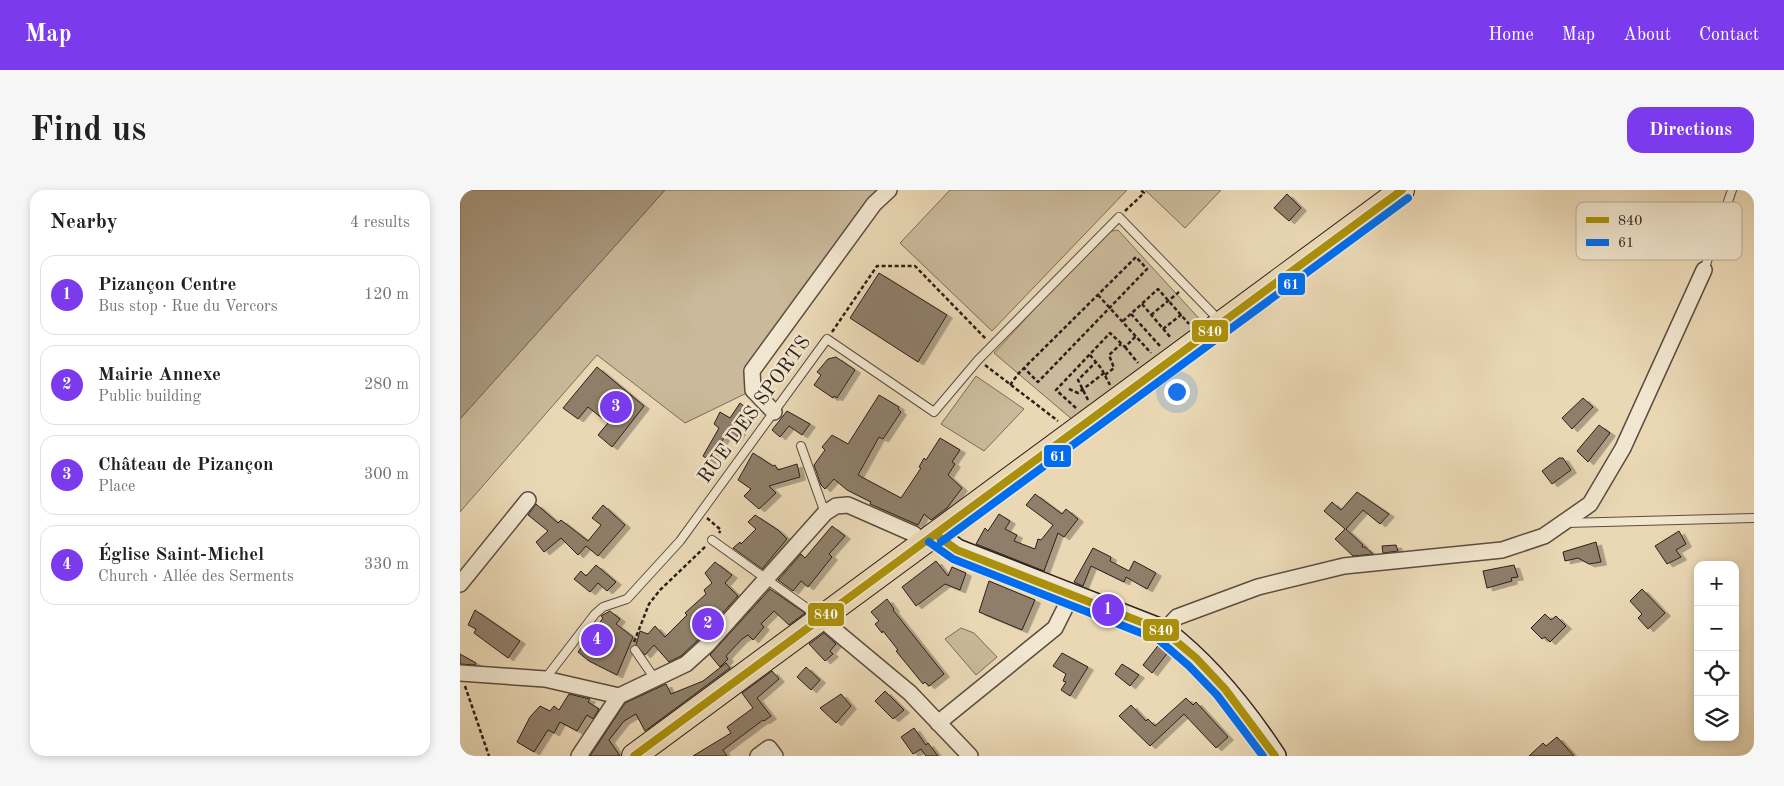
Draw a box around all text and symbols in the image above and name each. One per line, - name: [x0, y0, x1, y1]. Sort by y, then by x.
- text: Map: [25, 23, 72, 47]
- text: Home: [1488, 26, 1534, 44]
- text: Map: [1562, 26, 1595, 44]
- text: About: [1623, 26, 1671, 44]
- text: Contact: [1699, 26, 1759, 44]
- button: Directions: [1627, 107, 1754, 153]
- text: Find us: [30, 113, 146, 148]
- legend: [1576, 202, 1742, 260]
- text: Nearby: [50, 212, 118, 233]
- text: 840: [1618, 214, 1642, 228]
- text: 4 results: [350, 215, 410, 231]
- text: 61: [1618, 236, 1634, 250]
- line badge: 61: [1277, 272, 1306, 296]
- text: Pizançon Centre: [98, 276, 236, 295]
- text: 61: [1283, 278, 1299, 292]
- text: 1: [62, 287, 72, 303]
- text: 120 m: [364, 287, 409, 303]
- text: Bus stop · Rue du Vercors: [98, 299, 278, 315]
- line badge: 840: [1191, 319, 1229, 343]
- text: 840: [1198, 325, 1222, 339]
- street label: RUE DES SPORTS: [695, 333, 815, 487]
- text: Mairie Annexe: [98, 366, 221, 385]
- text: 2: [62, 377, 72, 393]
- text: 280 m: [364, 377, 409, 393]
- your location: [1164, 379, 1190, 405]
- pin: 3: [600, 388, 632, 426]
- text: Public building: [98, 389, 201, 405]
- line badge: 61: [1043, 444, 1072, 468]
- text: 61: [1050, 450, 1066, 464]
- text: Château de Pizançon: [98, 456, 274, 475]
- text: 3: [62, 467, 72, 483]
- text: 300 m: [364, 467, 409, 483]
- text: Place: [98, 479, 135, 495]
- text: Église Saint-Michel: [98, 546, 264, 565]
- text: 4: [62, 557, 72, 573]
- text: 330 m: [364, 557, 409, 573]
- map controls: [1694, 561, 1739, 741]
- button: +: [1694, 561, 1739, 606]
- text: Church · Allée des Serments: [98, 569, 294, 585]
- pin: 1: [1092, 591, 1124, 629]
- line badge: 840: [807, 602, 845, 627]
- pin: 2: [692, 605, 724, 643]
- button: −: [1694, 606, 1739, 651]
- text: 840: [814, 608, 838, 622]
- line badge: 840: [1142, 618, 1180, 642]
- pin: 4: [581, 621, 613, 659]
- text: 840: [1149, 624, 1173, 638]
- button: locate: [1694, 651, 1739, 696]
- button: layers: [1694, 696, 1739, 741]

